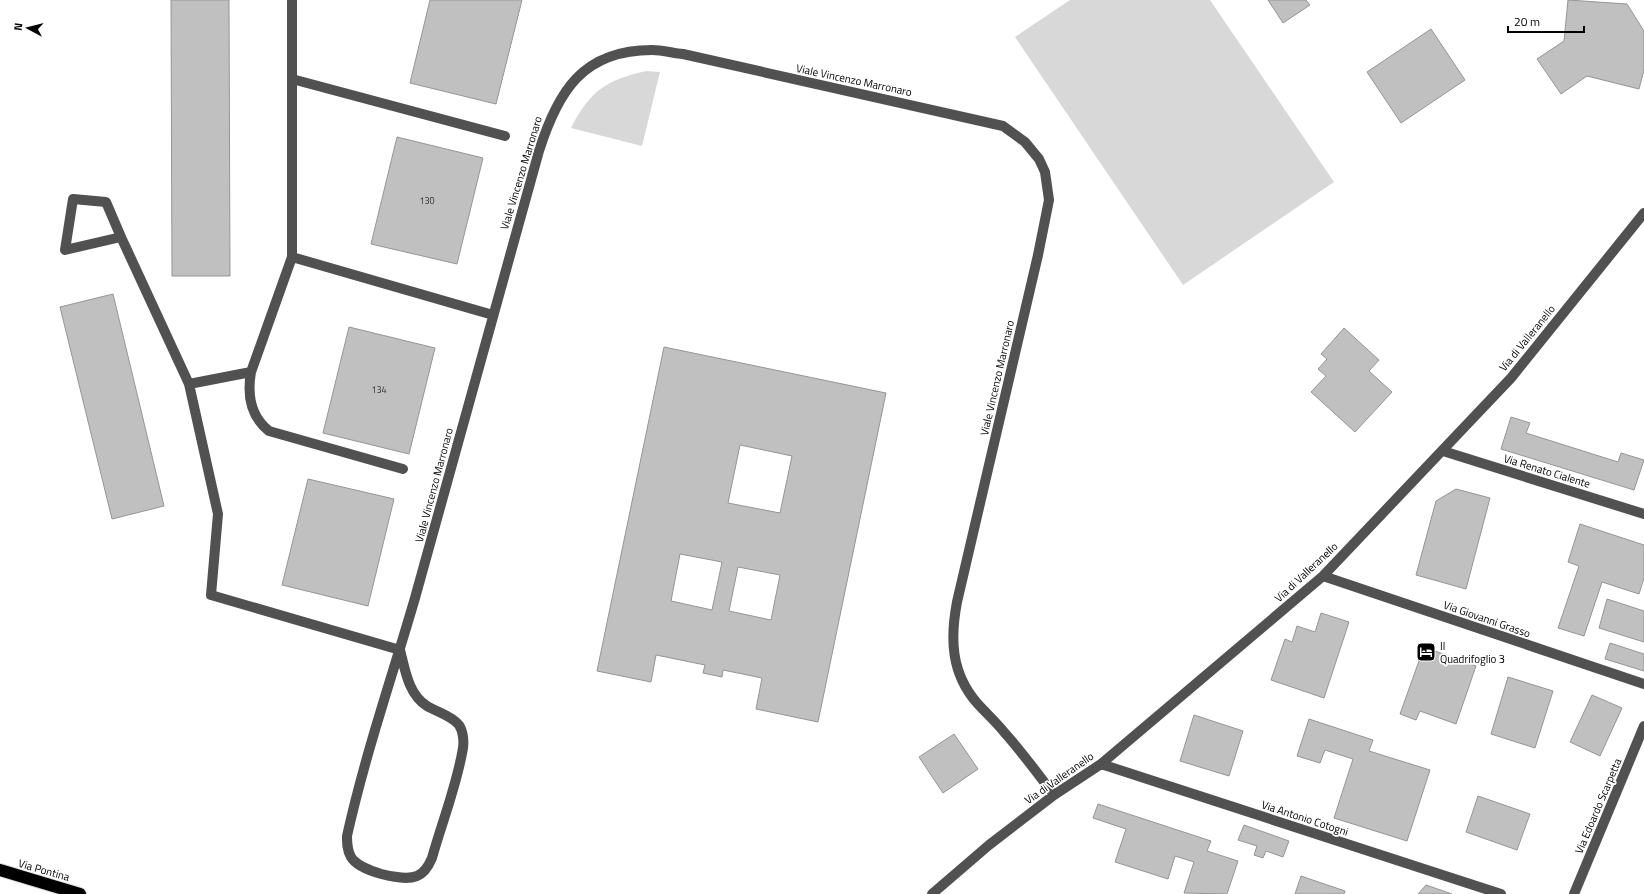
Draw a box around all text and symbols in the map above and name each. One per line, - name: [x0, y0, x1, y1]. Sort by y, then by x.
- north arrow: [8, 8, 48, 48]
- scale bar: [1508, 8, 1584, 34]
- text: 20 m: [1514, 12, 1540, 31]
- text: N: [10, 22, 26, 32]
- street label: Viale Vincenzo Marronaro: [795, 60, 914, 100]
- street label: Viale Vincenzo Marronaro: [496, 114, 546, 232]
- house number: 130: [419, 194, 435, 207]
- street label: Via di Valleranello: [1495, 301, 1559, 375]
- street label: Viale Vincenzo Marronaro: [976, 319, 1018, 437]
- house number: 134: [371, 383, 387, 396]
- street label: Viale Vincenzo Marronaro: [411, 426, 457, 544]
- street label: Via Renato Cialente: [1502, 450, 1593, 492]
- street label: Via di Valleranello: [1271, 538, 1341, 606]
- street label: Via Giovanni Grasso: [1441, 597, 1533, 641]
- place label: Il Quadrifoglio 3: [1440, 638, 1505, 667]
- hotel icon: Il Quadrifoglio 3: [1415, 641, 1437, 663]
- street label: Via di Valleranello: [1021, 748, 1097, 808]
- street label: Via Edoardo Scarpetta: [1571, 755, 1626, 856]
- street label: Via Antonio Cotogni: [1259, 796, 1351, 840]
- street label: Via Pontina: [17, 855, 72, 885]

